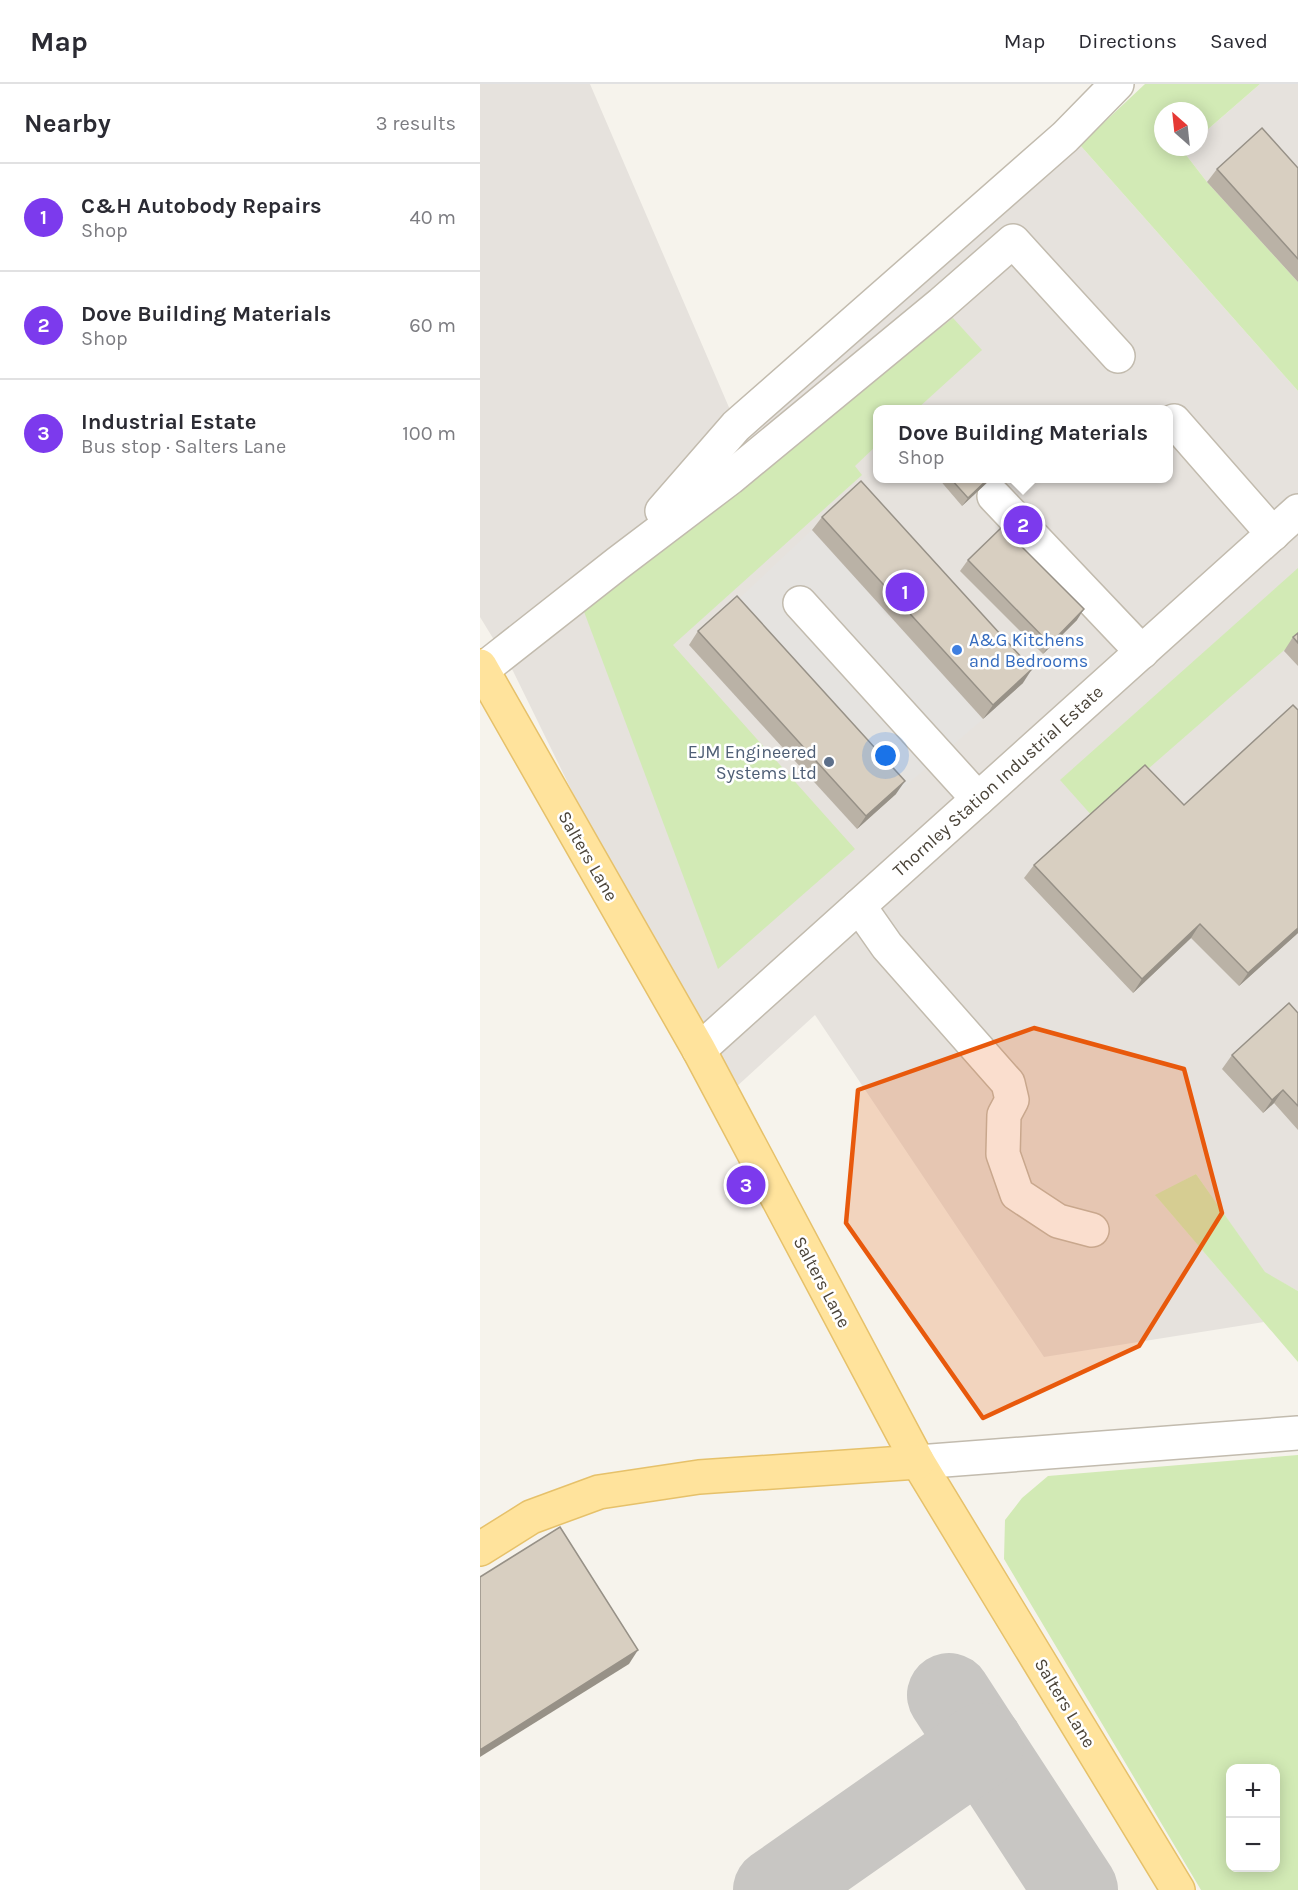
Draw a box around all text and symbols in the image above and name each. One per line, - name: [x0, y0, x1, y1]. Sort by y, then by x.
- text: Map: [30, 25, 88, 58]
- text: Map: [1004, 29, 1045, 53]
- text: Directions: [1078, 29, 1177, 53]
- text: Saved: [1210, 29, 1268, 53]
- north arrow: [1154, 102, 1208, 156]
- text: Nearby: [24, 108, 111, 139]
- text: 3 results: [376, 112, 456, 135]
- text: C&H Autobody Repairs: [81, 193, 322, 219]
- text: 1: [40, 206, 47, 229]
- text: 40 m: [410, 206, 456, 229]
- text: Shop: [81, 219, 128, 242]
- text: Dove Building Materials: [81, 301, 331, 327]
- text: 2: [37, 314, 50, 337]
- text: 60 m: [409, 314, 456, 337]
- text: Shop: [81, 327, 128, 350]
- popup: [873, 405, 1173, 483]
- text: Industrial Estate: [81, 409, 256, 435]
- text: Dove Building Materials: [898, 420, 1148, 446]
- text: 3: [37, 422, 50, 445]
- text: 100 m: [402, 422, 456, 445]
- text: Bus stop · Salters Lane: [81, 435, 286, 458]
- text: Shop: [898, 446, 945, 469]
- pin: 2: [1004, 502, 1042, 548]
- pin: 1: [886, 570, 924, 614]
- place label: A&G Kitchens and Bedrooms: [969, 629, 1088, 672]
- marker: A&G Kitchens and Bedrooms: [950, 643, 964, 657]
- street label: Thornley Station Industrial Estate: [888, 681, 1108, 881]
- place label: EJM Engineered Systems Ltd: [688, 741, 817, 784]
- your location: [871, 741, 900, 770]
- marker: EJM Engineered Systems Ltd: [822, 755, 836, 769]
- street label: Salters Lane: [553, 807, 623, 905]
- pin: 3: [726, 1162, 766, 1208]
- street label: Salters Lane: [789, 1232, 855, 1332]
- street label: Salters Lane: [1030, 1654, 1100, 1752]
- map controls: [1226, 1764, 1280, 1872]
- button: +: [1226, 1764, 1280, 1818]
- button: −: [1226, 1818, 1280, 1872]

